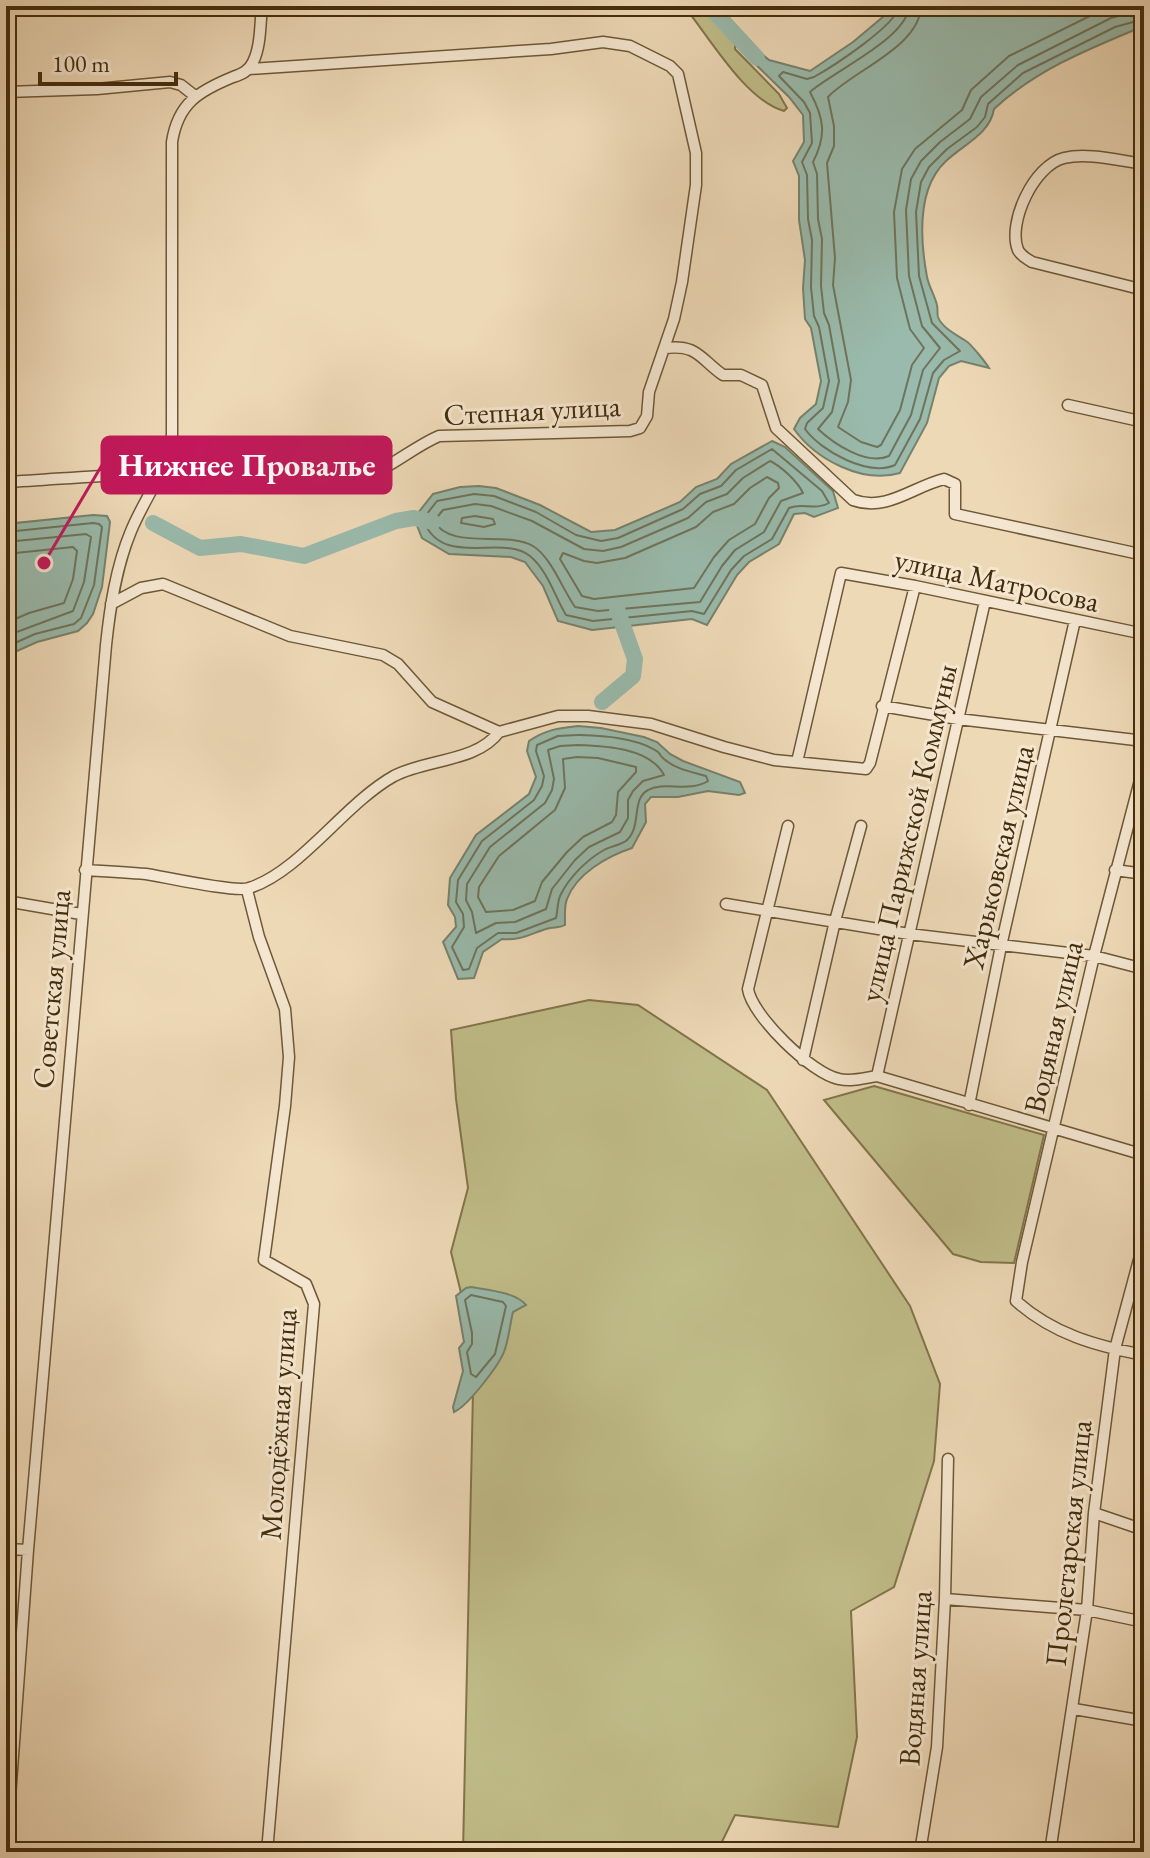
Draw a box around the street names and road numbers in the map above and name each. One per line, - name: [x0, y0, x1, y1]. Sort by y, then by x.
- street label: Степная улица: [442, 386, 622, 434]
- street label: улица Матросова: [891, 539, 1103, 621]
- street label: улица Парижской Коммуны: [850, 660, 966, 1006]
- street label: Харьковская улица: [953, 741, 1043, 974]
- street label: Советская улица: [23, 888, 79, 1090]
- street label: Водяная улица: [1014, 937, 1092, 1117]
- street label: Молодёжная улица: [250, 1307, 306, 1541]
- street label: Пролетарская улица: [1036, 1418, 1100, 1668]
- street label: Водяная улица: [889, 1589, 941, 1767]

